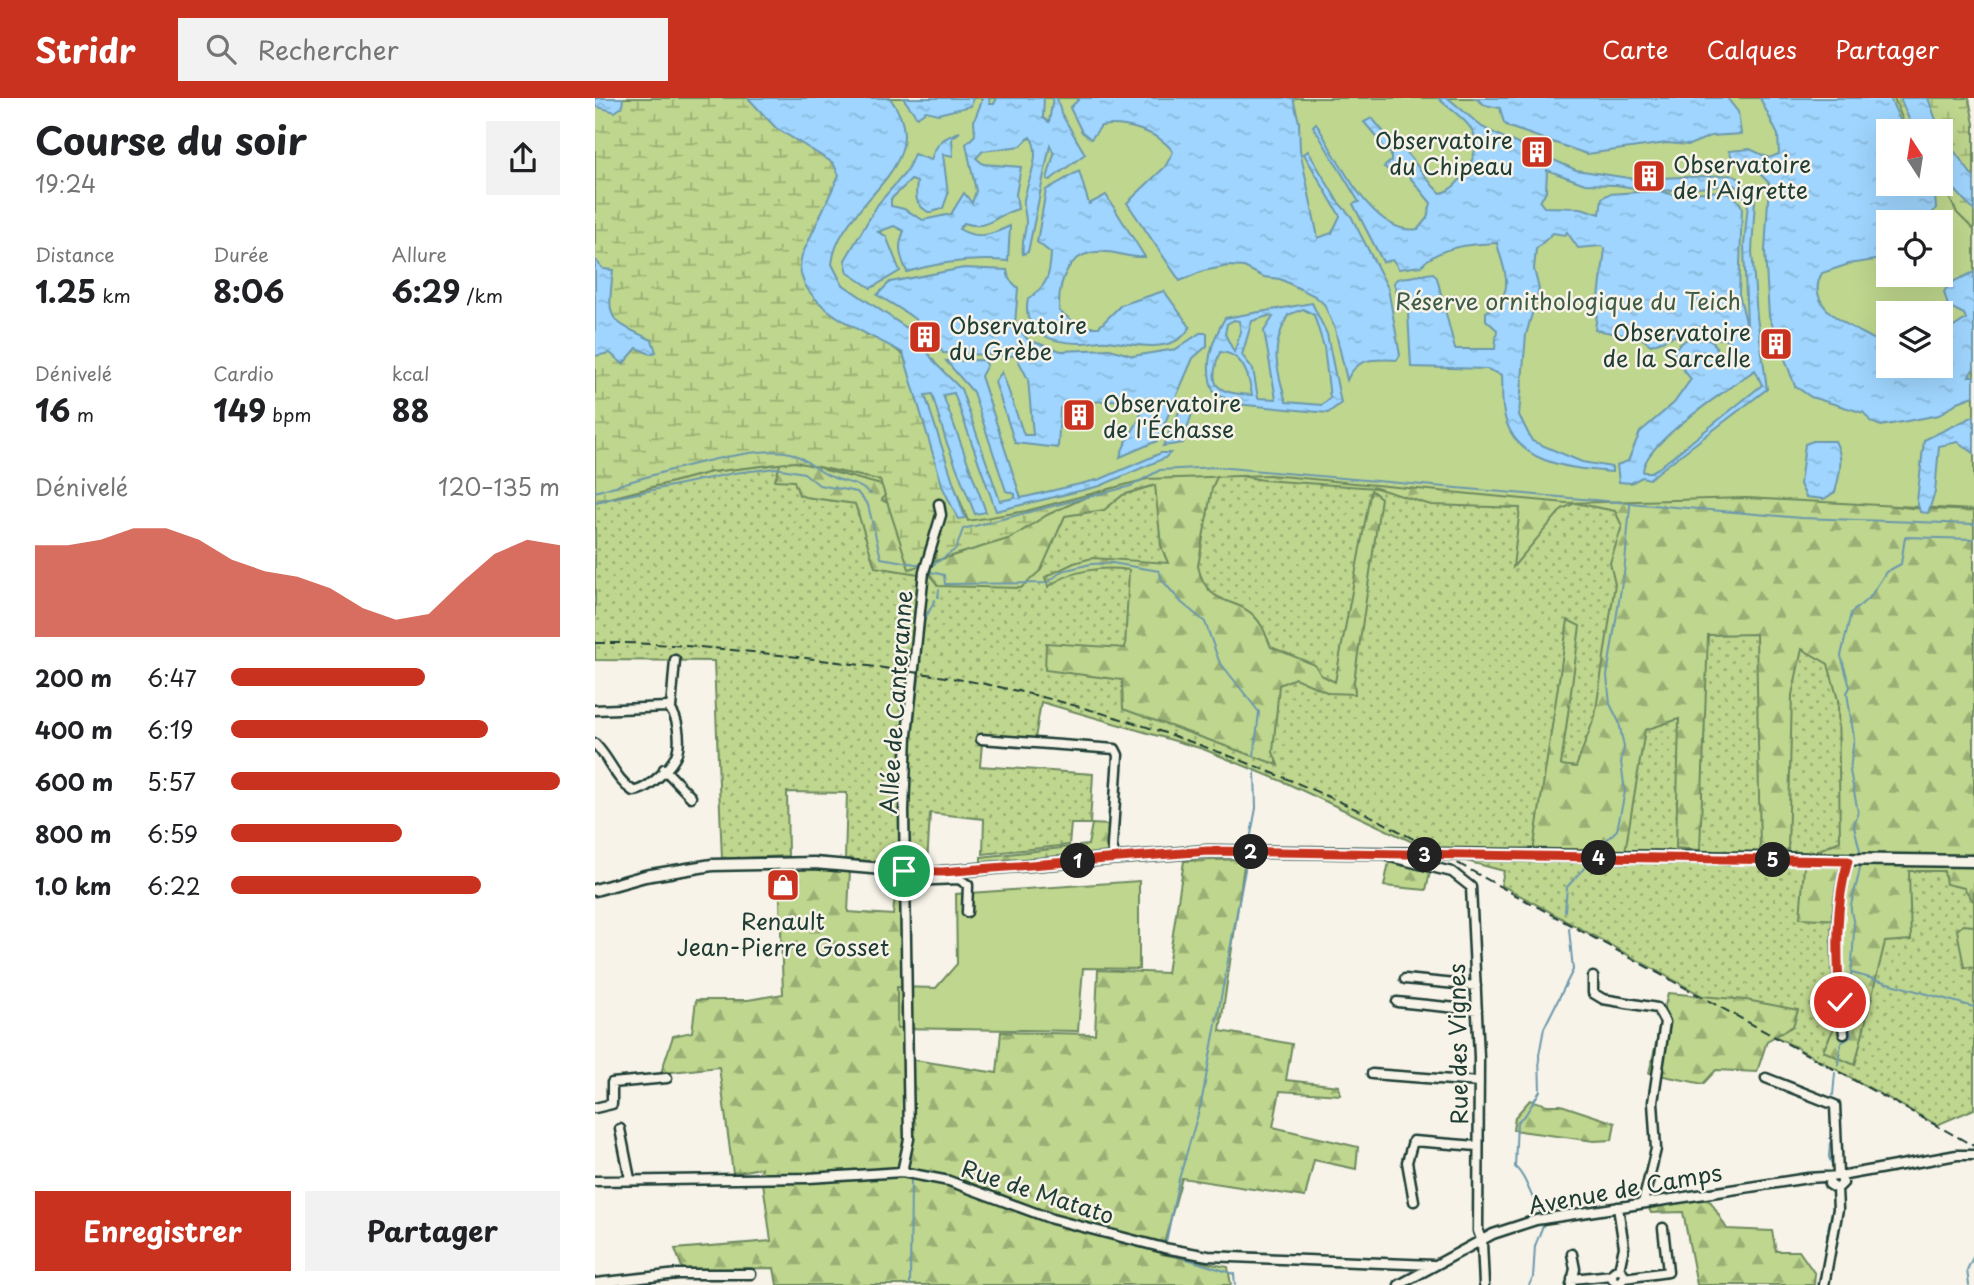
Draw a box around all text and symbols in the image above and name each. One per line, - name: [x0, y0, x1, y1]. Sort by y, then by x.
- search box: [178, 18, 668, 81]
- text: Stridr: [35, 24, 136, 74]
- icon: search: [202, 30, 240, 68]
- text: Rechercher: [258, 30, 399, 69]
- text: Carte: [1602, 31, 1668, 67]
- text: Calques: [1706, 31, 1797, 67]
- text: Partager: [1835, 31, 1939, 67]
- text: Course du soir: [35, 111, 307, 168]
- north arrow: [1876, 119, 1953, 196]
- map controls: [1876, 119, 1953, 378]
- button: share: [486, 121, 560, 195]
- place label: Observatoire du Chipeau: [1375, 122, 1513, 183]
- building icon: Observatoire du Chipeau: [1518, 133, 1556, 171]
- place label: Observatoire de l'Aigrette: [1673, 146, 1811, 207]
- building icon: Observatoire de l'Aigrette: [1630, 157, 1668, 195]
- text: 19:24: [35, 166, 96, 201]
- button: locate: [1876, 210, 1953, 287]
- text: Distance: [35, 240, 115, 268]
- text: Durée: [213, 240, 269, 268]
- text: Allure: [392, 240, 447, 268]
- text: 1.25: [35, 268, 96, 313]
- text: 8:06: [213, 268, 284, 313]
- text: 6:29: [392, 268, 460, 313]
- text: km: [96, 281, 131, 309]
- text: /km: [460, 281, 503, 309]
- park label: Réserve ornithologique du Teich: [1395, 283, 1741, 318]
- button: layers: [1876, 301, 1953, 378]
- place label: Observatoire du Grèbe: [949, 307, 1087, 368]
- place label: Observatoire de la Sarcelle: [1603, 314, 1751, 375]
- building icon: Observatoire du Grèbe: [906, 318, 944, 356]
- building icon: Observatoire de la Sarcelle: [1757, 325, 1795, 363]
- text: Dénivelé: [35, 359, 112, 387]
- text: Cardio: [213, 359, 274, 387]
- text: kcal: [392, 359, 430, 387]
- place label: Observatoire de l'Échasse: [1103, 385, 1241, 446]
- text: 16: [35, 387, 70, 432]
- text: 149: [213, 387, 266, 432]
- text: 88: [392, 387, 429, 432]
- building icon: Observatoire de l'Échasse: [1060, 396, 1098, 434]
- text: m: [70, 400, 94, 428]
- text: bpm: [266, 400, 312, 428]
- text: Dénivelé: [35, 469, 128, 504]
- text: 120–135 m: [438, 469, 560, 504]
- street label: Allée de Canteranne: [870, 589, 920, 815]
- text: 200 m: [35, 660, 112, 695]
- text: 6:47: [147, 660, 197, 695]
- text: 400 m: [35, 712, 113, 747]
- text: 6:19: [147, 712, 193, 747]
- text: 600 m: [35, 764, 113, 799]
- text: 5:57: [147, 764, 196, 799]
- text: 800 m: [35, 816, 112, 851]
- text: 6:59: [147, 816, 198, 851]
- pin: 2: [1233, 834, 1269, 870]
- text: 2: [1244, 837, 1257, 865]
- pin: 3: [1407, 838, 1443, 872]
- text: 3: [1418, 840, 1431, 868]
- pin: 4: [1581, 840, 1616, 876]
- pin: [874, 841, 934, 901]
- pin: 5: [1755, 842, 1791, 878]
- text: 4: [1592, 843, 1605, 871]
- pin: 1: [1061, 844, 1095, 878]
- text: 5: [1766, 845, 1779, 873]
- text: 1: [1073, 846, 1082, 874]
- icon: arrive: [885, 852, 923, 890]
- shop icon: Renault Jean-Pierre Gosset: [764, 866, 802, 904]
- text: 1.0 km: [35, 868, 112, 903]
- text: 6:22: [147, 868, 201, 903]
- place label: Renault Jean-Pierre Gosset: [677, 903, 890, 964]
- street label: Rue des Vignes: [1438, 963, 1476, 1125]
- pin: [1810, 972, 1870, 1032]
- icon: check: [1821, 983, 1859, 1021]
- street label: Rue de Matato: [957, 1150, 1119, 1232]
- street label: Avenue de Camps: [1526, 1154, 1724, 1222]
- button: Enregistrer: [35, 1191, 291, 1271]
- button: Partager: [305, 1191, 560, 1271]

